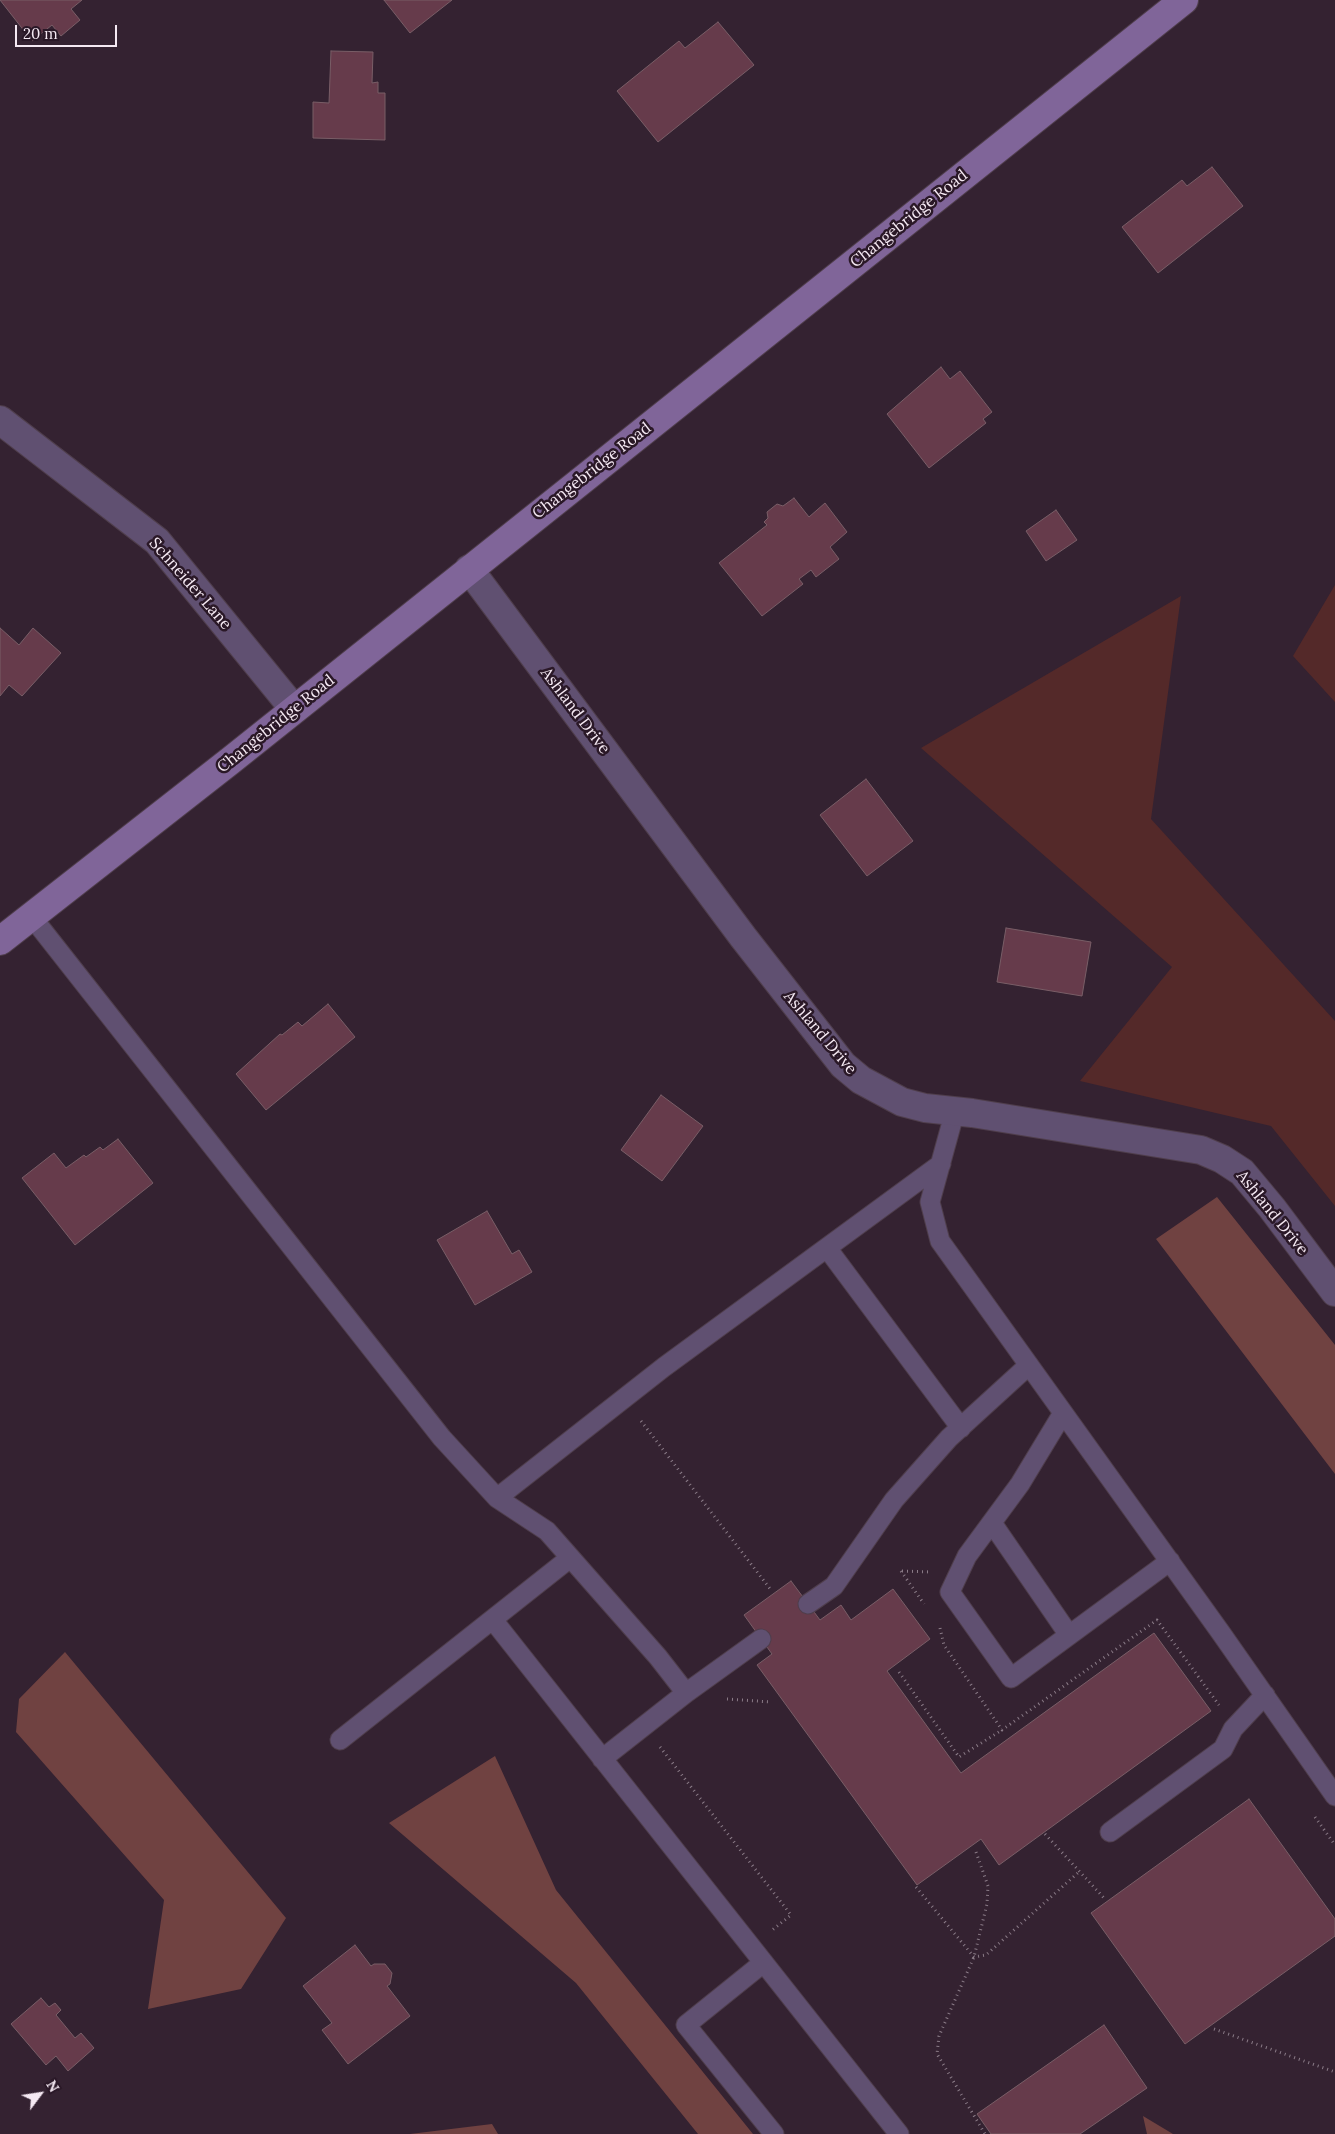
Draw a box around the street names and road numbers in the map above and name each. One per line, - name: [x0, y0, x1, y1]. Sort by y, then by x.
- street label: Changebridge Road: [847, 166, 971, 272]
- street label: Changebridge Road: [529, 419, 655, 523]
- street label: Schneider Lane: [145, 534, 235, 634]
- street label: Ashland Drive: [536, 664, 614, 758]
- street label: Changebridge Road: [214, 671, 338, 777]
- street label: Ashland Drive: [780, 987, 860, 1079]
- street label: Ashland Drive: [1232, 1167, 1312, 1259]

